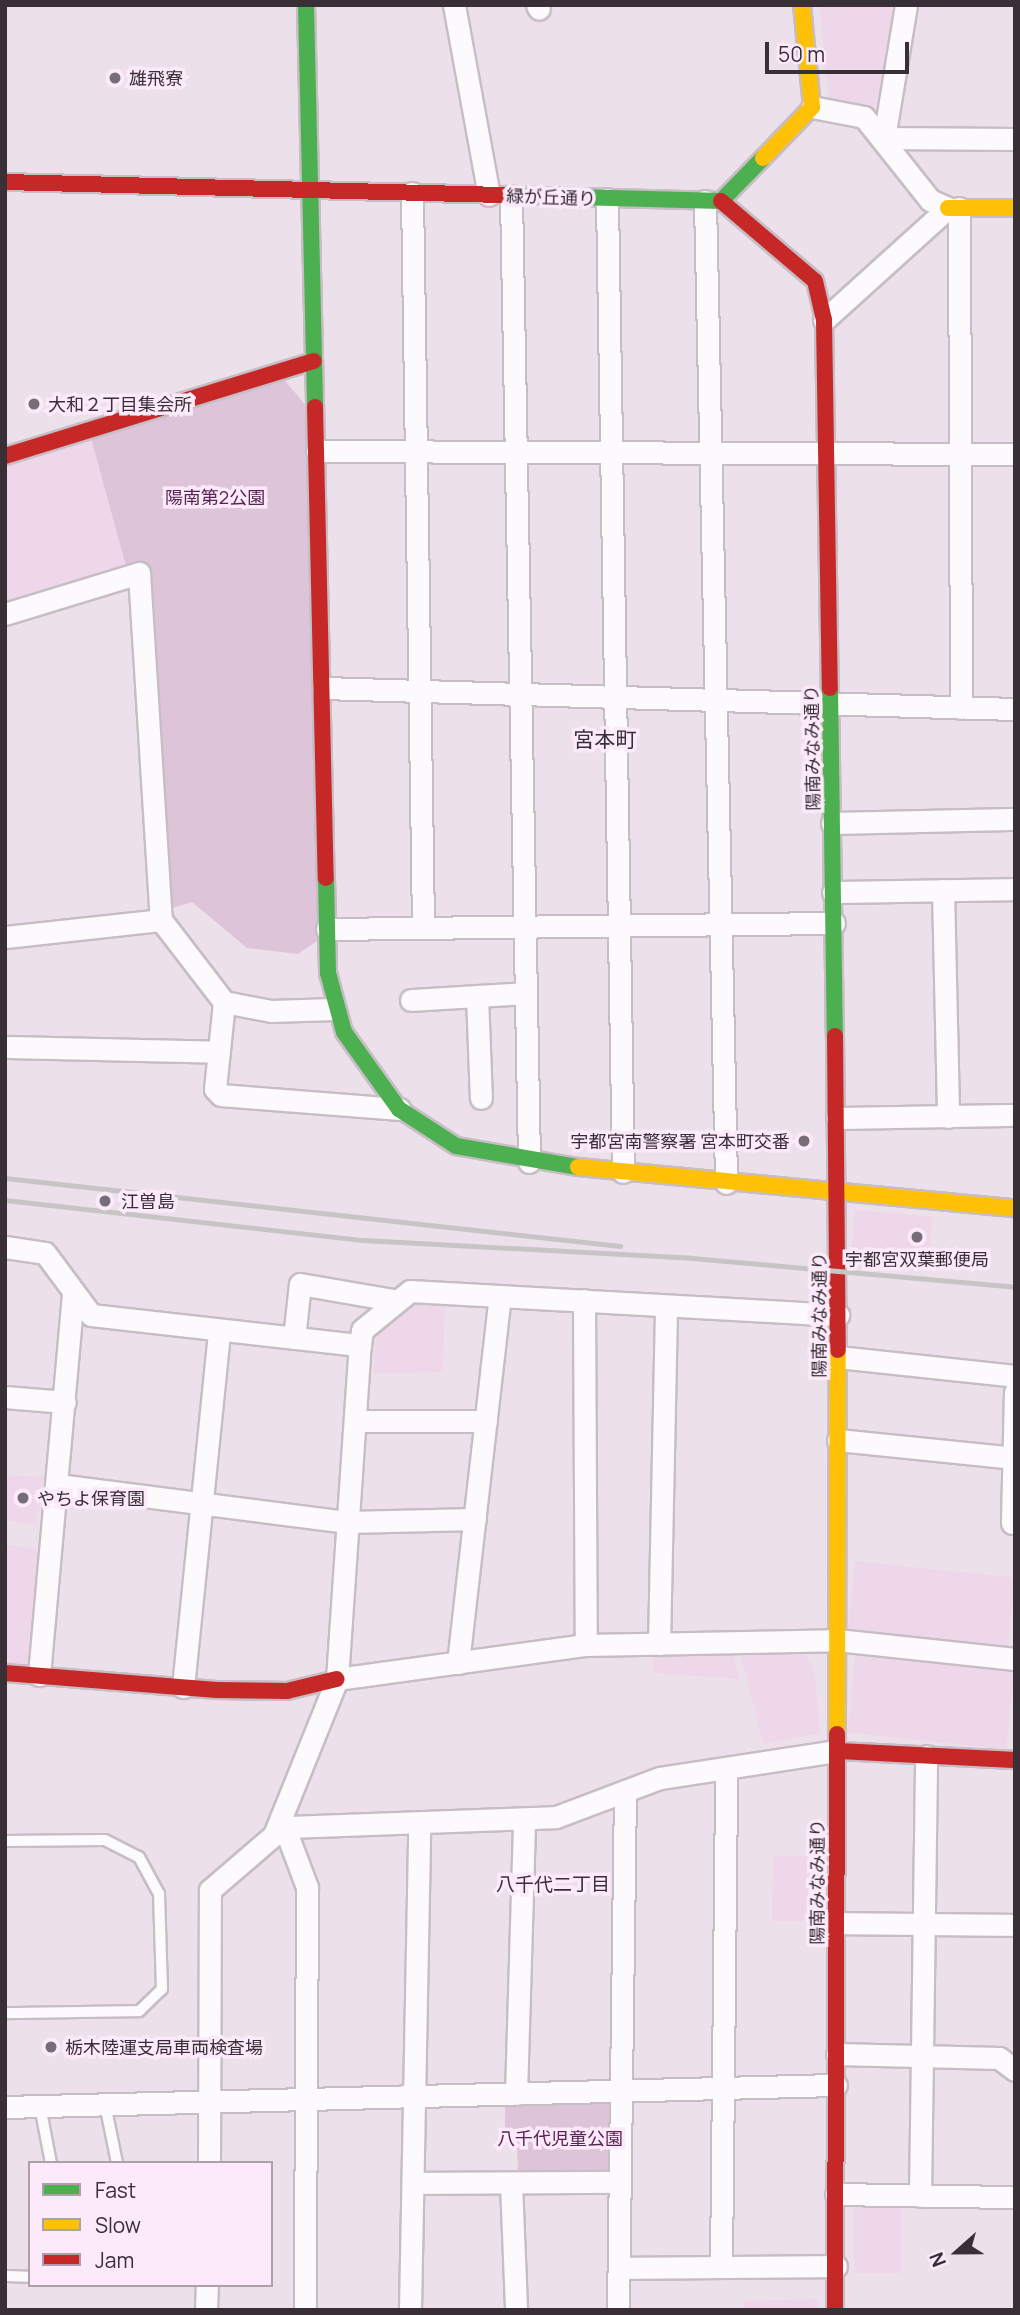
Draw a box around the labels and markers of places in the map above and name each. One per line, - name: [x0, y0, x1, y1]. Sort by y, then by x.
- place label: 雄飛寮: [129, 67, 183, 89]
- marker: 雄飛寮: [107, 70, 123, 86]
- place label: 大和２丁目集会所: [48, 393, 192, 415]
- marker: 大和２丁目集会所: [26, 396, 42, 412]
- place label: 宇都宮南警察署 宮本町交番: [570, 1130, 790, 1152]
- marker: 宇都宮南警察署 宮本町交番: [796, 1133, 812, 1149]
- place label: 江曽島: [121, 1190, 175, 1212]
- marker: 江曽島: [95, 1191, 115, 1211]
- marker: 宇都宮双葉郵便局: [909, 1229, 925, 1245]
- place label: 宇都宮双葉郵便局: [845, 1248, 989, 1270]
- place label: やちよ保育園: [37, 1487, 145, 1509]
- marker: やちよ保育園: [15, 1490, 31, 1506]
- place label: 栃木陸運支局車両検査場: [65, 2036, 263, 2058]
- marker: 栃木陸運支局車両検査場: [43, 2039, 59, 2055]

